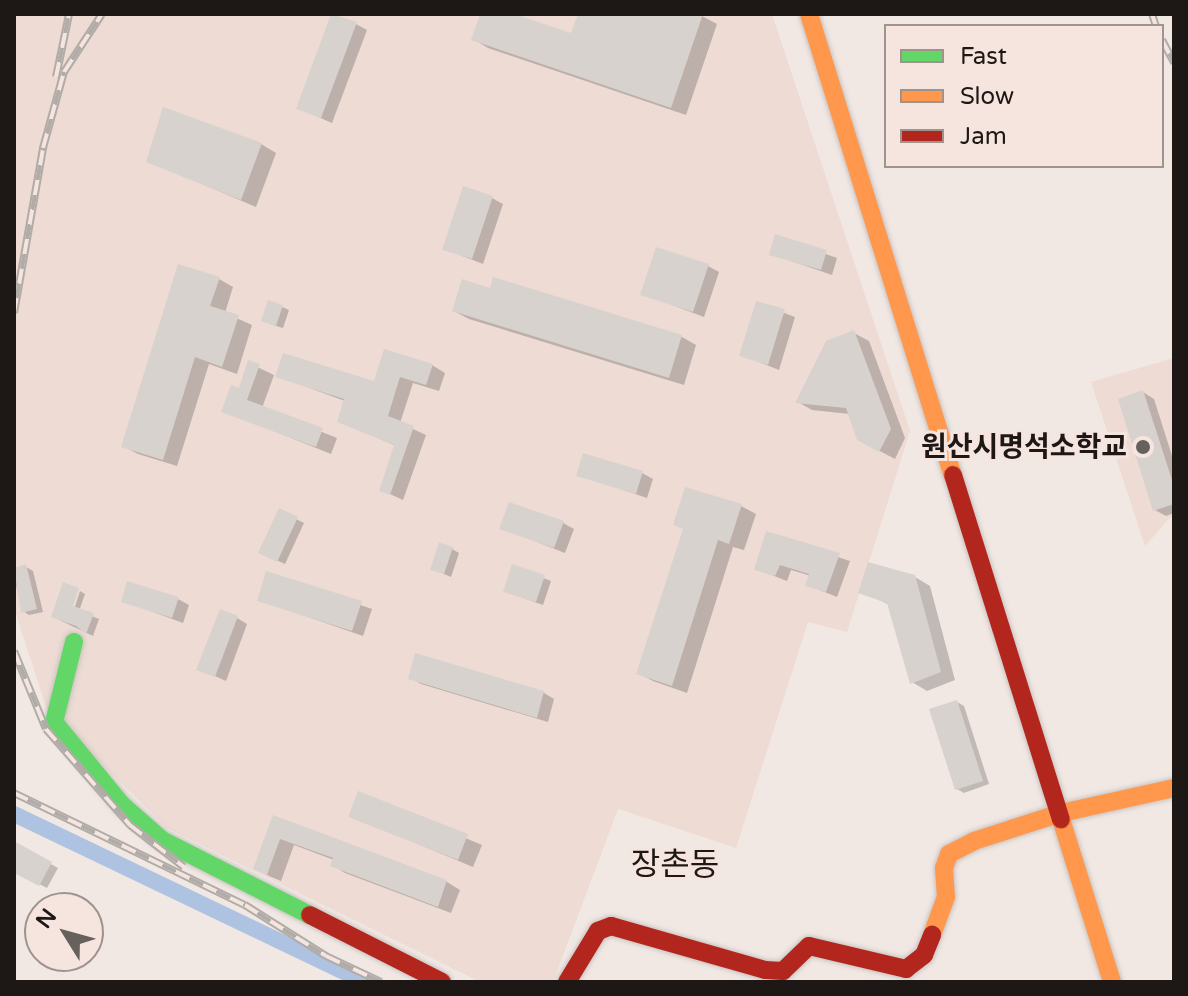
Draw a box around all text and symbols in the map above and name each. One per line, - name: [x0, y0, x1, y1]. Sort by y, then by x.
- legend: [884, 24, 1164, 168]
- text: Fast: [960, 42, 1007, 71]
- text: Slow: [960, 82, 1014, 111]
- text: Jam: [960, 122, 1007, 151]
- place label: 원산시명석소학교: [921, 430, 1127, 464]
- marker: 원산시명석소학교: [1134, 438, 1152, 456]
- district label: 장촌동: [631, 846, 719, 884]
- north arrow: [24, 892, 104, 972]
- text: N: [31, 904, 62, 934]

